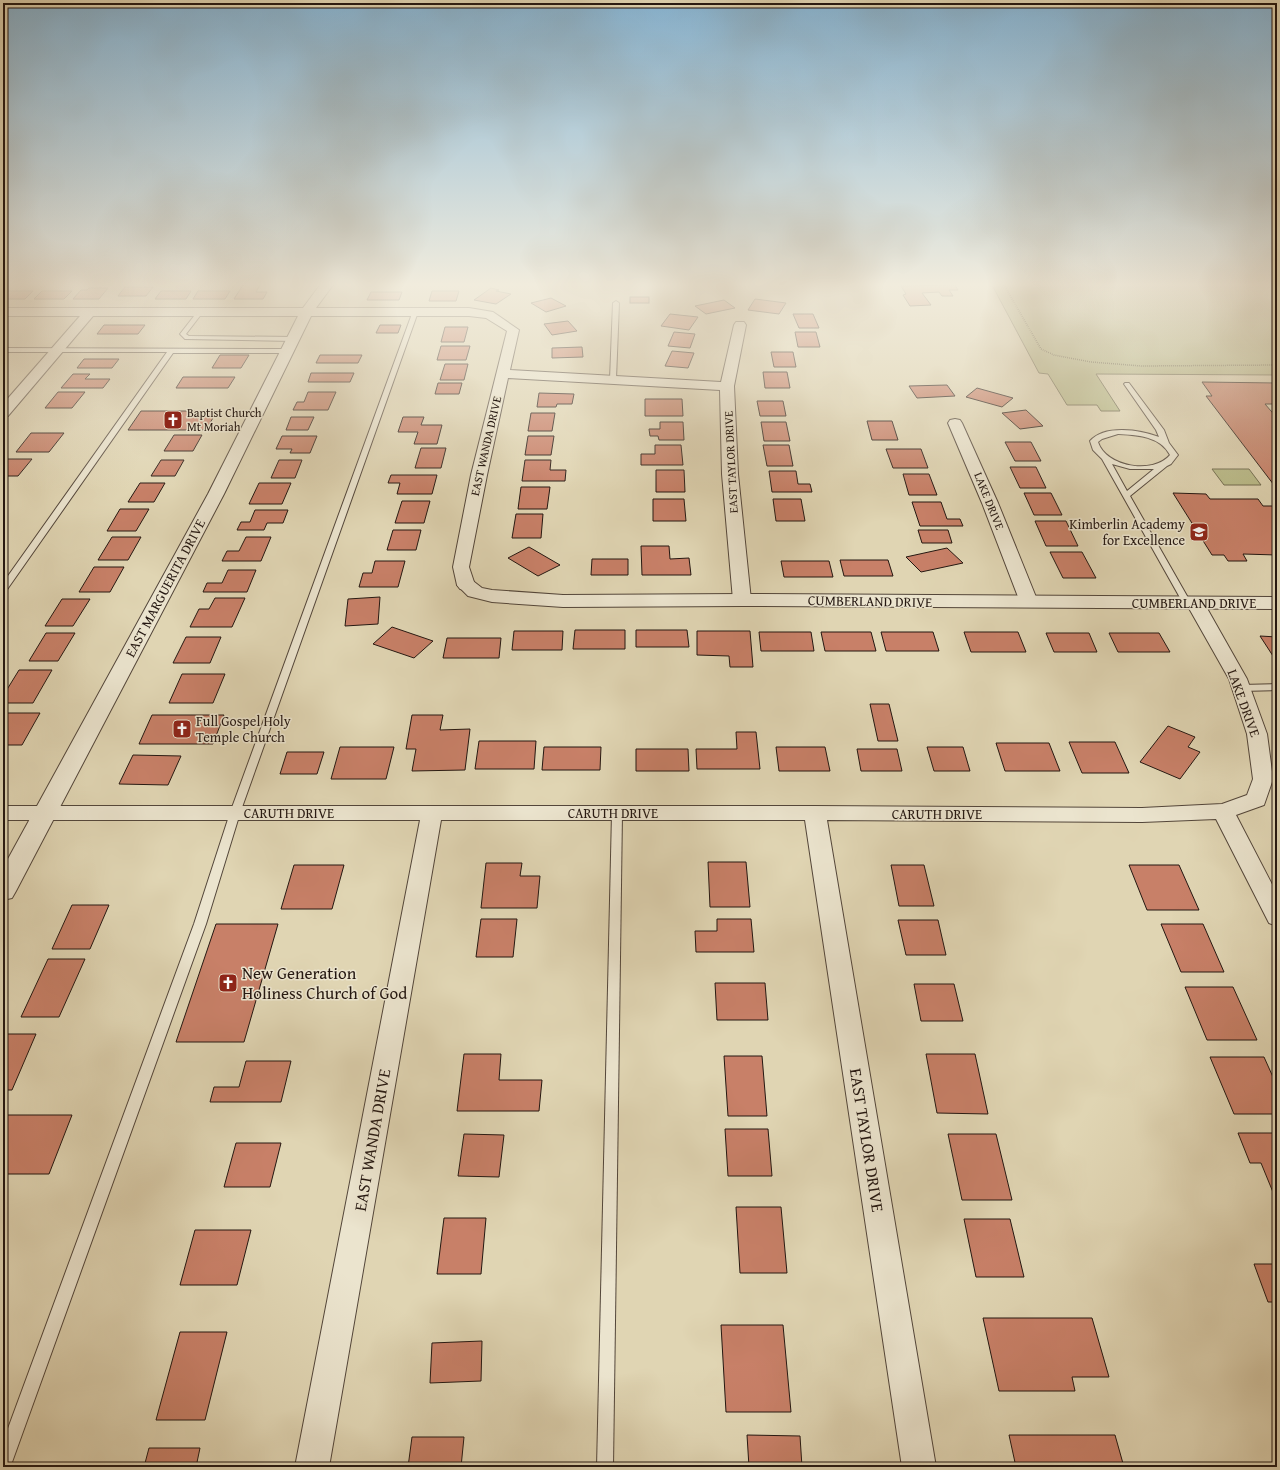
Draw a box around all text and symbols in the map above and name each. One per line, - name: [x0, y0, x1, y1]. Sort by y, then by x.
- street label: EAST WANDA DRIVE: [466, 394, 505, 497]
- place label: Baptist Church Mt Moriah: [187, 404, 262, 435]
- church icon: Baptist Church Mt Moriah: [162, 409, 184, 431]
- street label: EAST TAYLOR DRIVE: [719, 410, 742, 514]
- street label: LAKE DRIVE: [970, 469, 1009, 532]
- place label: Kimberlin Academy for Excellence: [1069, 514, 1185, 550]
- street label: EAST MARGUERITA DRIVE: [120, 515, 210, 661]
- school or university icon: Kimberlin Academy for Excellence: [1188, 521, 1210, 543]
- street label: CUMBERLAND DRIVE: [808, 590, 932, 612]
- street label: CUMBERLAND DRIVE: [1132, 593, 1256, 613]
- street label: LAKE DRIVE: [1222, 666, 1266, 740]
- place label: Full Gospel Holy Temple Church: [196, 711, 291, 747]
- church icon: Full Gospel Holy Temple Church: [171, 718, 193, 740]
- street label: CARUTH DRIVE: [244, 803, 334, 823]
- street label: CARUTH DRIVE: [568, 803, 658, 823]
- street label: CARUTH DRIVE: [892, 804, 982, 824]
- place label: New Generation Holiness Church of God: [242, 960, 407, 1005]
- church icon: New Generation Holiness Church of God: [217, 972, 239, 994]
- street label: EAST WANDA DRIVE: [347, 1066, 396, 1213]
- street label: EAST TAYLOR DRIVE: [844, 1066, 891, 1214]

